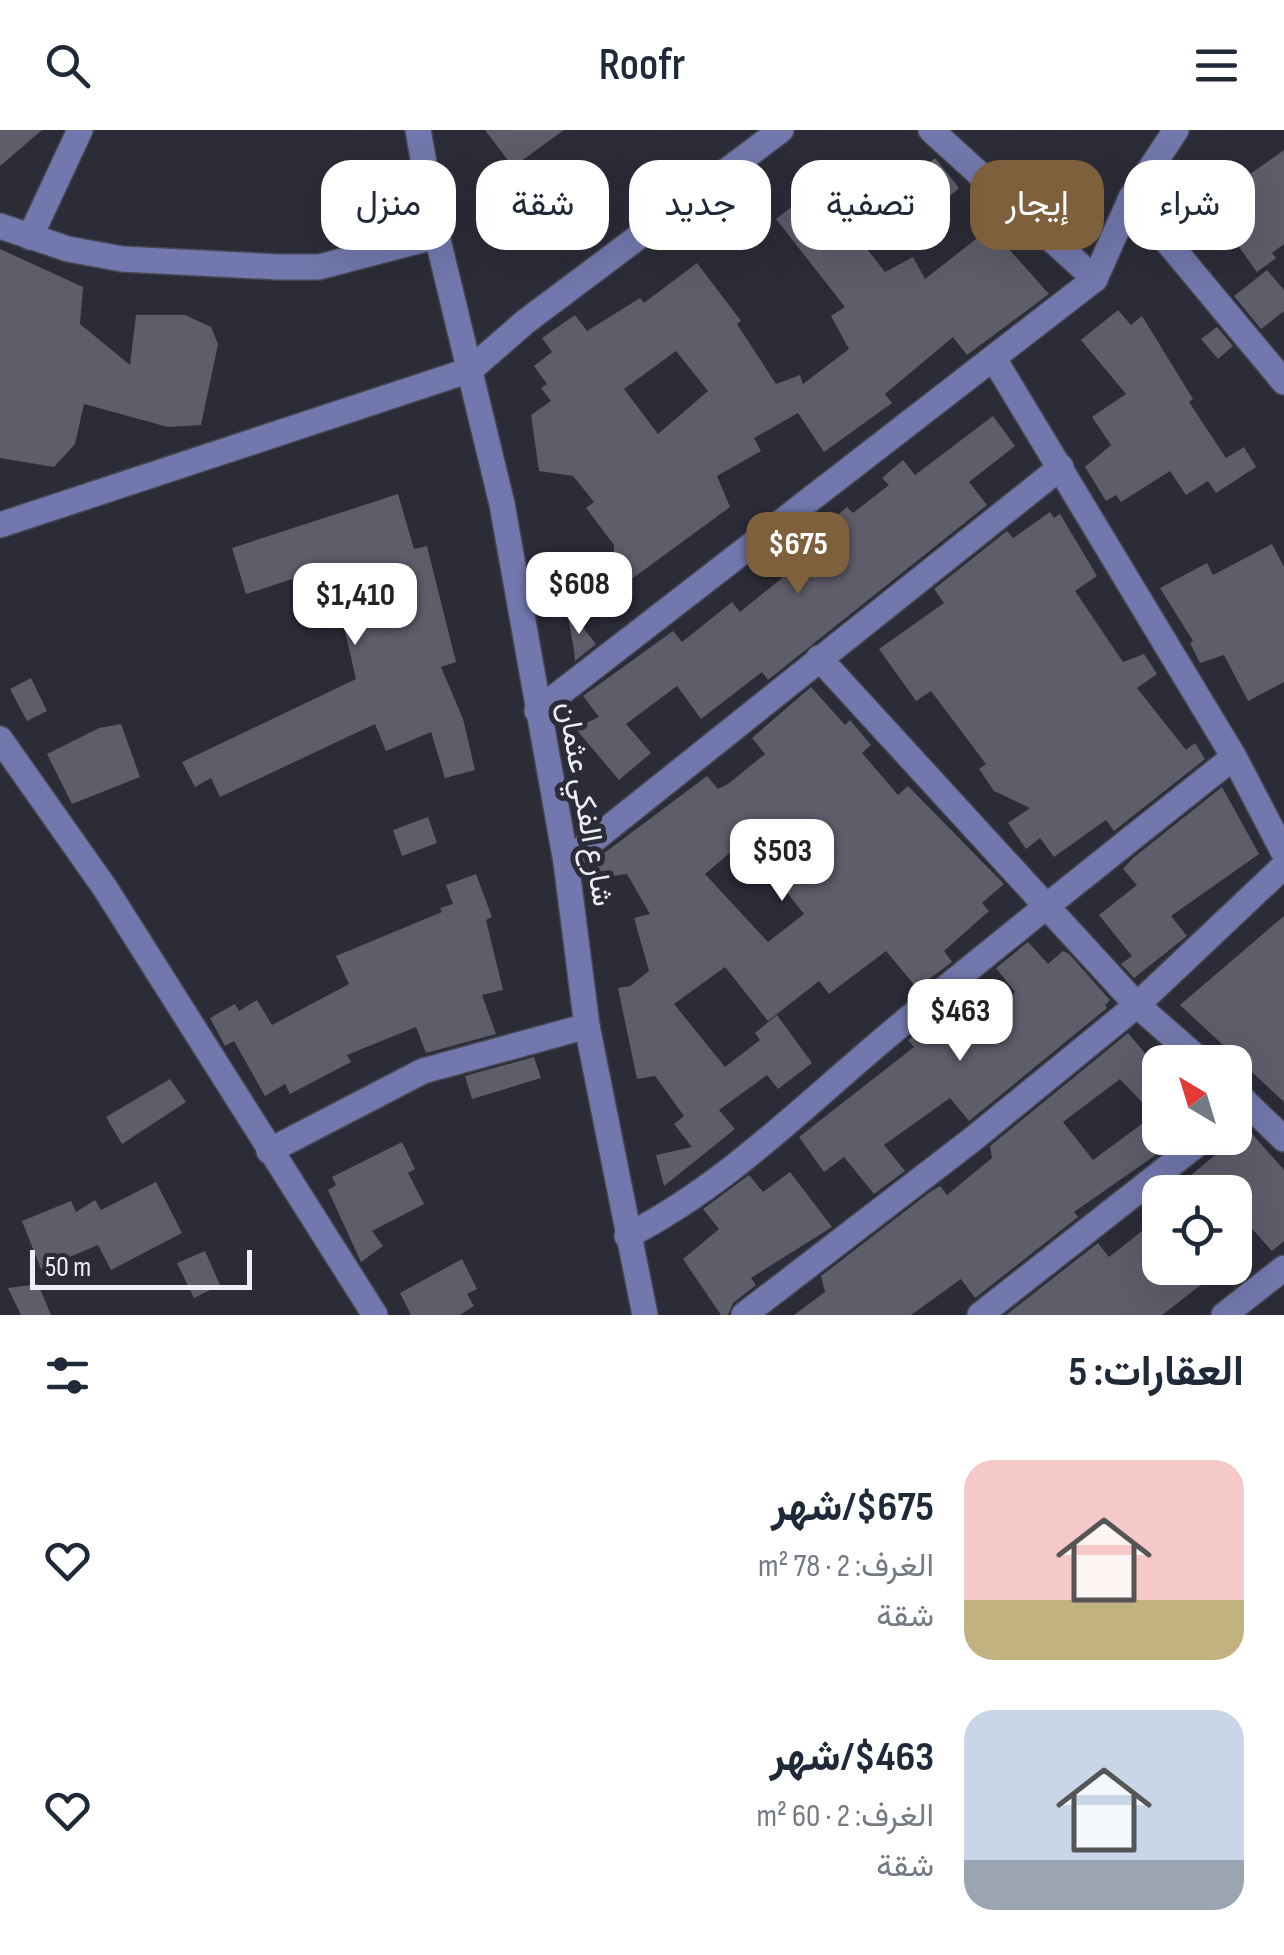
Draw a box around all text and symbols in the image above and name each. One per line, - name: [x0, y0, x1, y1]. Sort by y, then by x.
- icon: search: [40, 38, 95, 93]
- text: Roofr: [599, 38, 685, 93]
- icon: menu: [1189, 38, 1244, 93]
- chip: منزل: [321, 160, 456, 250]
- chip: شقة: [476, 160, 609, 250]
- chip: جديد: [629, 160, 771, 250]
- chip: تصفية: [791, 160, 950, 250]
- chip: إيجار: [970, 160, 1104, 250]
- chip: شراء: [1124, 160, 1255, 250]
- pin: $675: [739, 512, 857, 597]
- text: $675: [768, 525, 828, 564]
- pin: $608: [520, 552, 638, 637]
- pin: $1,410: [274, 563, 436, 648]
- text: $608: [548, 565, 610, 604]
- text: $1,410: [315, 576, 395, 615]
- street label: شارع الفكي عثمان: [544, 699, 621, 910]
- pin: $503: [723, 819, 841, 904]
- text: $503: [752, 832, 812, 871]
- pin: $463: [901, 979, 1019, 1064]
- text: $463: [930, 992, 990, 1031]
- north arrow: [1142, 1045, 1252, 1155]
- map controls: [1142, 1045, 1252, 1285]
- button: locate: [1142, 1175, 1252, 1285]
- scale bar: [30, 1245, 252, 1290]
- text: 50 m: [45, 1251, 91, 1284]
- text: العقارات: 5: [1069, 1347, 1244, 1398]
- icon: filters: [40, 1348, 95, 1403]
- text: $675/شهر: [771, 1482, 934, 1533]
- icon: home: [1044, 1500, 1164, 1620]
- icon: heart: [40, 1533, 95, 1588]
- text: الغرف: 2 · 78 m²: [758, 1547, 934, 1586]
- text: شقة: [876, 1597, 934, 1636]
- text: $463/شهر: [769, 1732, 934, 1783]
- icon: home: [1044, 1750, 1164, 1870]
- icon: heart: [40, 1783, 95, 1838]
- text: الغرف: 2 · 60 m²: [756, 1797, 934, 1836]
- text: شقة: [876, 1847, 934, 1886]

